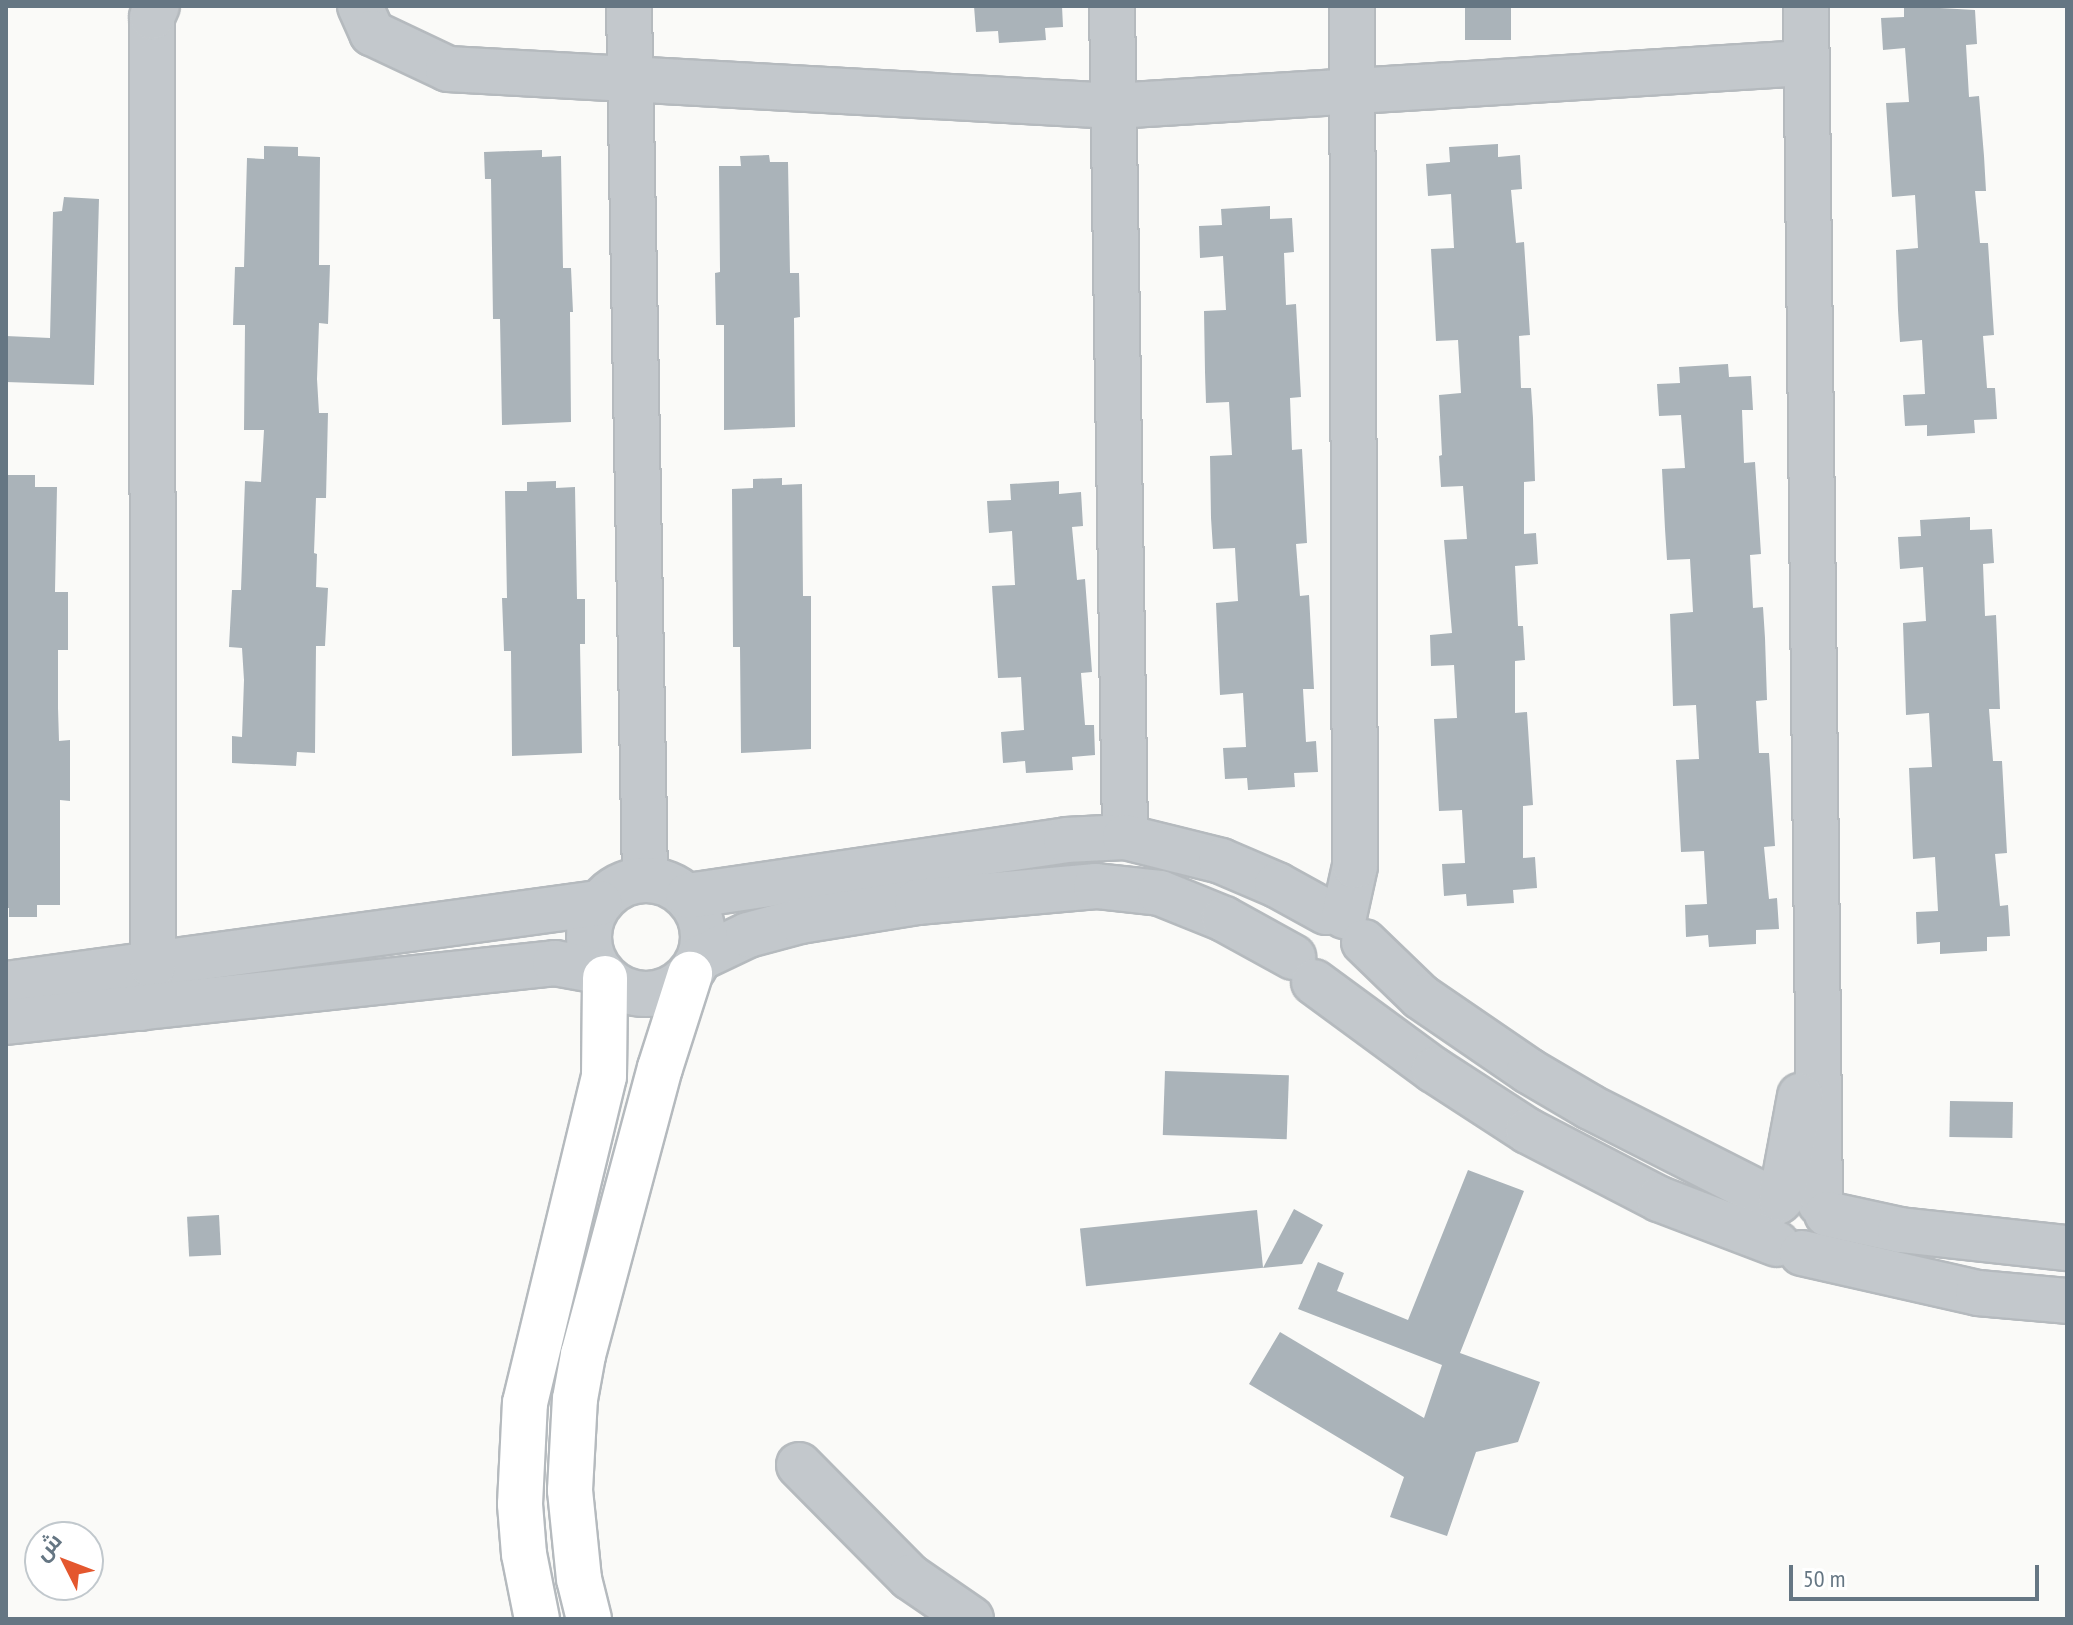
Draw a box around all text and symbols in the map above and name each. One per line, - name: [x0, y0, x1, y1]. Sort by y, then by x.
- north arrow: [24, 1521, 104, 1601]
- text: ش: [28, 1526, 67, 1566]
- scale bar: [1793, 1549, 2043, 1599]
- text: 50 m: [1803, 1563, 1845, 1594]

